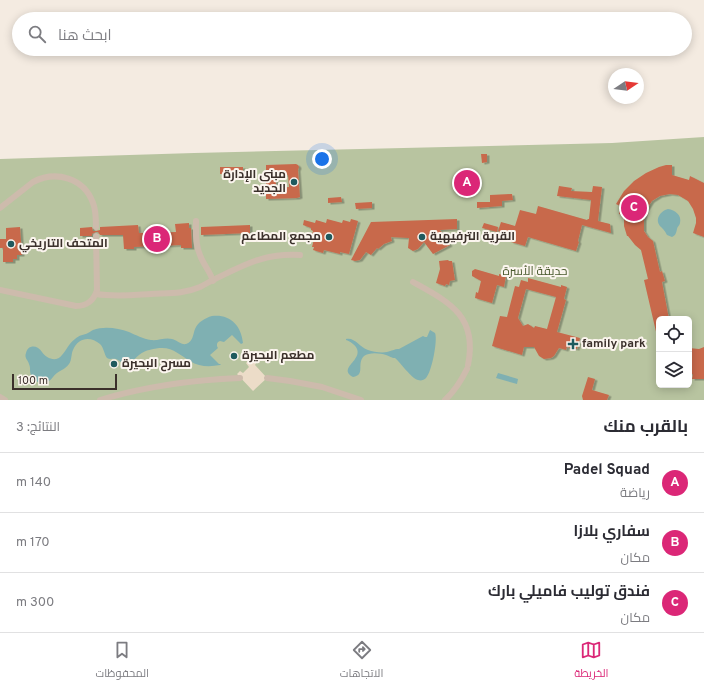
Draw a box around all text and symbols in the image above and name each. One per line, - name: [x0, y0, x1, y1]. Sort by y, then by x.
- search box: [12, 12, 692, 56]
- icon: search: [26, 23, 48, 45]
- text: ابحث هنا: [58, 27, 112, 46]
- north arrow: [608, 68, 644, 104]
- your location: [312, 149, 332, 169]
- place label: مبنى الإدارة الجديد: [223, 167, 286, 197]
- pin: A: [454, 168, 480, 198]
- marker: مبنى الإدارة الجديد: [289, 177, 299, 187]
- pin: C: [621, 193, 647, 223]
- pin: B: [144, 224, 170, 254]
- place label: مجمع المطاعم: [241, 229, 321, 245]
- place label: القرية الترفيهية: [430, 229, 515, 245]
- marker: مجمع المطاعم: [324, 232, 334, 242]
- marker: القرية الترفيهية: [417, 232, 427, 242]
- place label: المتحف التاريخي: [19, 236, 108, 253]
- marker: المتحف التاريخي: [6, 239, 16, 249]
- park label: حديقة الأسرة: [503, 264, 568, 280]
- map controls: [656, 316, 692, 388]
- button: locate: [656, 316, 692, 352]
- place label: family park: [582, 336, 646, 352]
- marker: family park: [567, 338, 579, 350]
- place label: مطعم البحيرة: [242, 348, 314, 364]
- marker: مطعم البحيرة: [229, 351, 239, 361]
- button: layers: [656, 352, 692, 388]
- place label: مسرح البحيرة: [122, 356, 191, 372]
- marker: مسرح البحيرة: [109, 359, 119, 369]
- scale bar: [12, 372, 117, 391]
- text: 100 m: [18, 374, 48, 388]
- text: بالقرب منك: [604, 417, 688, 439]
- text: النتائج: 3: [16, 420, 60, 436]
- text: Padel Squad: [564, 461, 650, 480]
- text: 140 m: [16, 475, 51, 491]
- text: A: [670, 475, 680, 491]
- text: رياضة: [620, 486, 650, 502]
- text: سفاري بلازا: [573, 523, 650, 542]
- text: 170 m: [16, 535, 50, 551]
- text: B: [671, 535, 680, 551]
- text: مكان: [621, 551, 650, 567]
- text: فندق توليب فاميلي بارك: [488, 583, 650, 602]
- text: 300 m: [16, 595, 54, 611]
- text: C: [671, 595, 679, 611]
- text: مكان: [621, 611, 650, 627]
- tab: المحفوظات: [95, 639, 149, 683]
- tab: الاتجاهات: [340, 639, 383, 683]
- tab: الخريطة: [574, 639, 609, 683]

